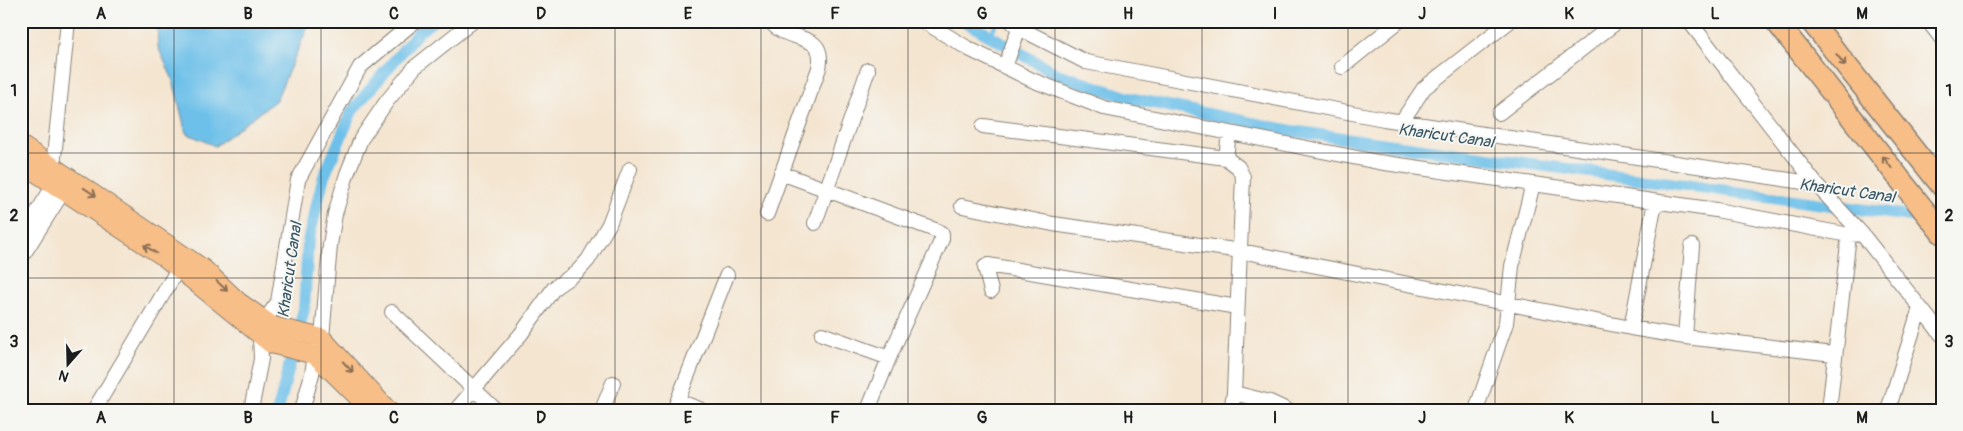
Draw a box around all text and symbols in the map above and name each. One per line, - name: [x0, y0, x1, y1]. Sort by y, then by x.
- text: A: [96, 4, 107, 24]
- text: B: [243, 4, 253, 24]
- text: C: [389, 4, 399, 24]
- text: D: [536, 4, 546, 24]
- text: E: [684, 4, 693, 24]
- text: F: [830, 4, 840, 24]
- text: G: [977, 4, 988, 24]
- text: H: [1123, 4, 1133, 24]
- text: I: [1273, 4, 1277, 24]
- text: J: [1418, 4, 1426, 24]
- text: K: [1564, 4, 1574, 24]
- text: L: [1710, 4, 1720, 24]
- text: M: [1856, 4, 1868, 24]
- one-way arrow: [1835, 53, 1846, 66]
- text: 1: [11, 81, 17, 101]
- text: 1: [1946, 81, 1952, 101]
- water label: Kharicut Canal: [1397, 119, 1497, 153]
- one-way arrow: [1882, 155, 1892, 169]
- water label: Kharicut Canal: [1798, 174, 1898, 208]
- one-way arrow: [83, 187, 97, 197]
- text: 2: [10, 206, 19, 226]
- text: 2: [1945, 206, 1954, 226]
- water label: Kharicut Canal: [273, 219, 307, 319]
- one-way arrow: [144, 244, 158, 254]
- one-way arrow: [216, 280, 229, 292]
- text: 3: [10, 332, 19, 352]
- text: 3: [1945, 332, 1954, 352]
- north arrow: [42, 338, 92, 388]
- one-way arrow: [342, 360, 354, 373]
- text: N: [56, 366, 71, 385]
- text: A: [96, 408, 107, 428]
- text: B: [243, 408, 253, 428]
- text: C: [389, 408, 399, 428]
- text: D: [536, 408, 546, 428]
- text: E: [684, 408, 693, 428]
- text: F: [830, 408, 840, 428]
- text: G: [977, 408, 988, 428]
- text: H: [1123, 408, 1133, 428]
- text: I: [1273, 408, 1277, 428]
- text: J: [1418, 408, 1426, 428]
- text: K: [1564, 408, 1574, 428]
- text: L: [1710, 408, 1720, 428]
- text: M: [1856, 408, 1868, 428]

